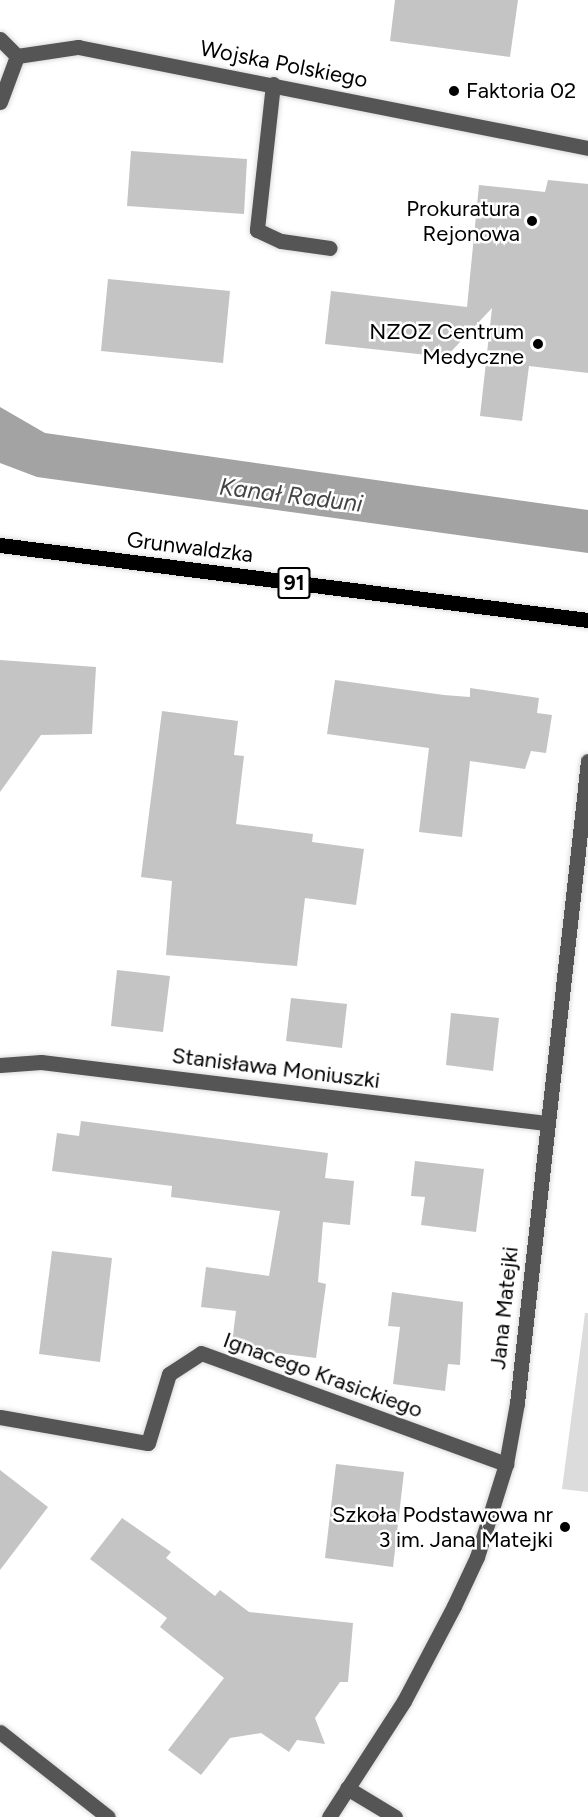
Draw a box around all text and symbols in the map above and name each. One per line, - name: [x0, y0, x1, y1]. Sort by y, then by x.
- street label: Wojska Polskiego: [198, 35, 370, 93]
- place label: Faktoria 02: [466, 78, 576, 104]
- marker: Faktoria 02: [447, 84, 461, 98]
- place label: Prokuratura Rejonowa: [406, 195, 520, 246]
- marker: Prokuratura Rejonowa: [525, 214, 539, 228]
- place label: NZOZ Centrum Medyczne: [369, 318, 524, 370]
- marker: NZOZ Centrum Medyczne: [529, 335, 547, 353]
- water label: Kanał Raduni: [218, 472, 364, 518]
- street label: Grunwaldzka: [125, 526, 255, 568]
- road number: 91: [276, 565, 312, 601]
- street label: Stanisława Moniuszki: [170, 1042, 382, 1094]
- street label: Jana Matejki: [484, 1245, 524, 1371]
- street label: Ignacego Krasickiego: [220, 1327, 426, 1423]
- place label: Szkoła Podstawowa nr 3 im. Jana Matejki: [332, 1501, 553, 1552]
- marker: Szkoła Podstawowa nr 3 im. Jana Matejki: [558, 1520, 572, 1534]

